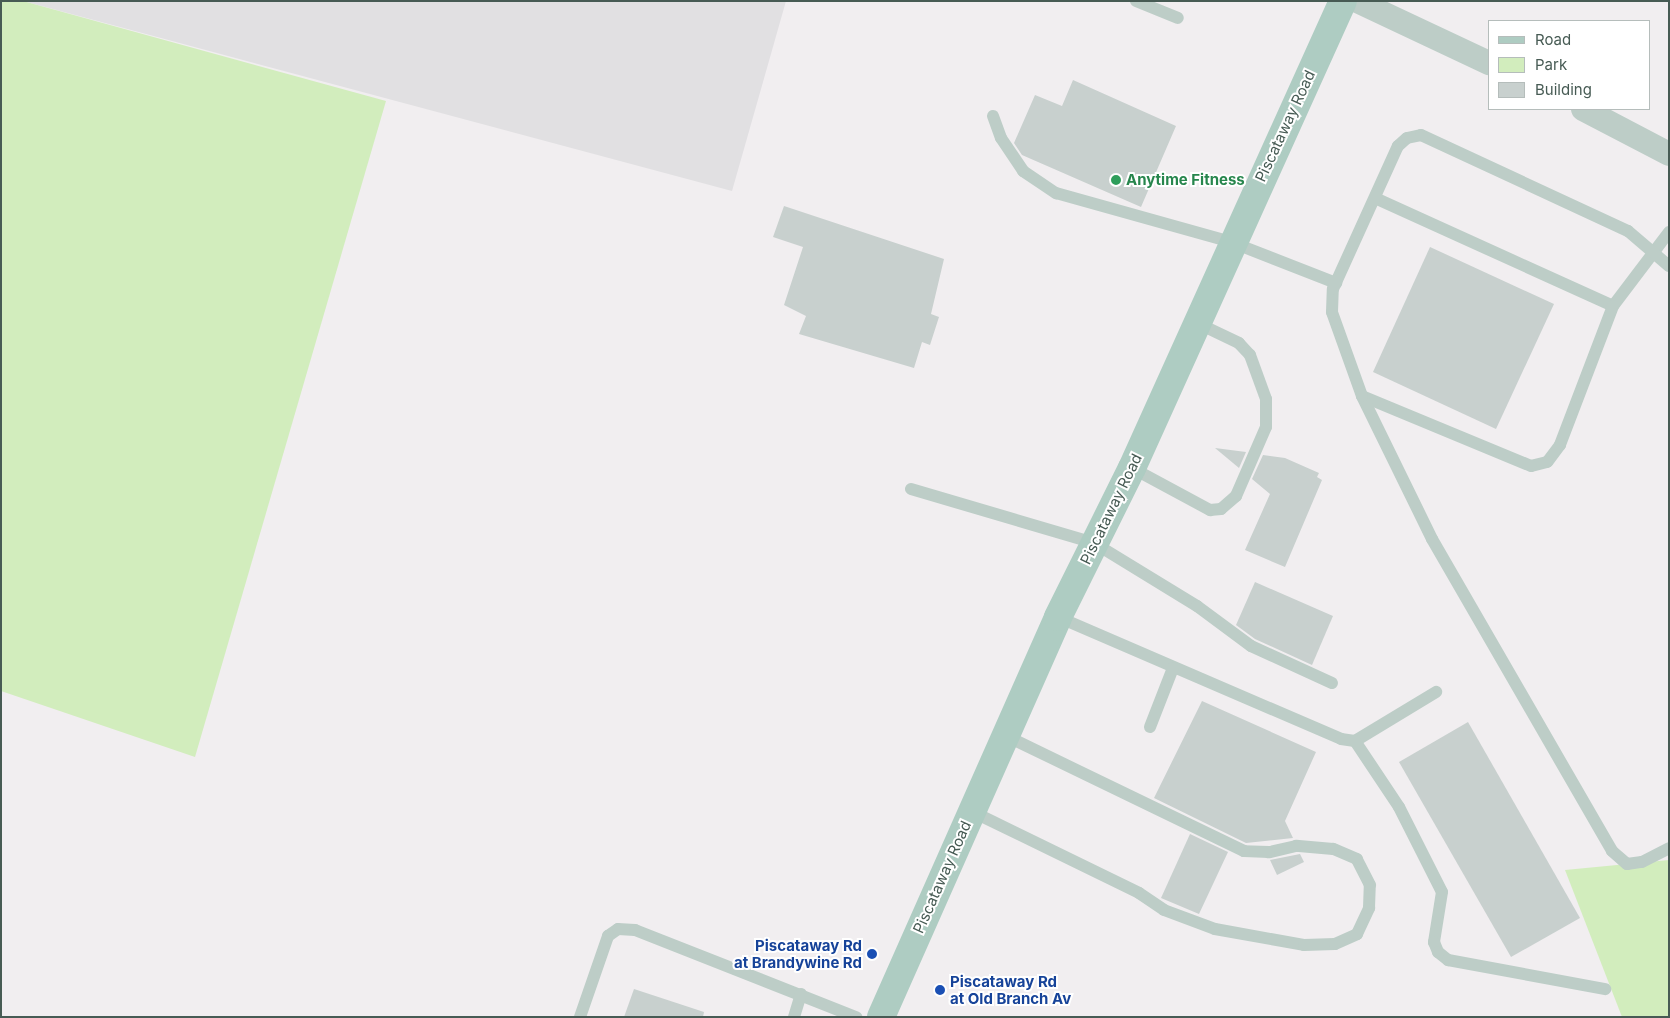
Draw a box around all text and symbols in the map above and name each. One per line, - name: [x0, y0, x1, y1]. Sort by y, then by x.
- legend: [1488, 20, 1650, 110]
- text: Road: [1535, 30, 1571, 49]
- text: Park: [1535, 55, 1567, 74]
- street label: Piscataway Road: [1251, 67, 1319, 185]
- text: Building: [1535, 80, 1592, 99]
- place label: Anytime Fitness: [1126, 171, 1245, 189]
- marker: Anytime Fitness: [1110, 174, 1122, 186]
- street label: Piscataway Road: [1076, 451, 1146, 567]
- street label: Piscataway Road: [909, 818, 975, 936]
- place label: Piscataway Rd at Brandywine Rd: [734, 936, 862, 971]
- marker: Piscataway Rd at Brandywine Rd: [866, 948, 878, 960]
- place label: Piscataway Rd at Old Branch Av: [950, 972, 1071, 1007]
- marker: Piscataway Rd at Old Branch Av: [934, 984, 946, 996]

